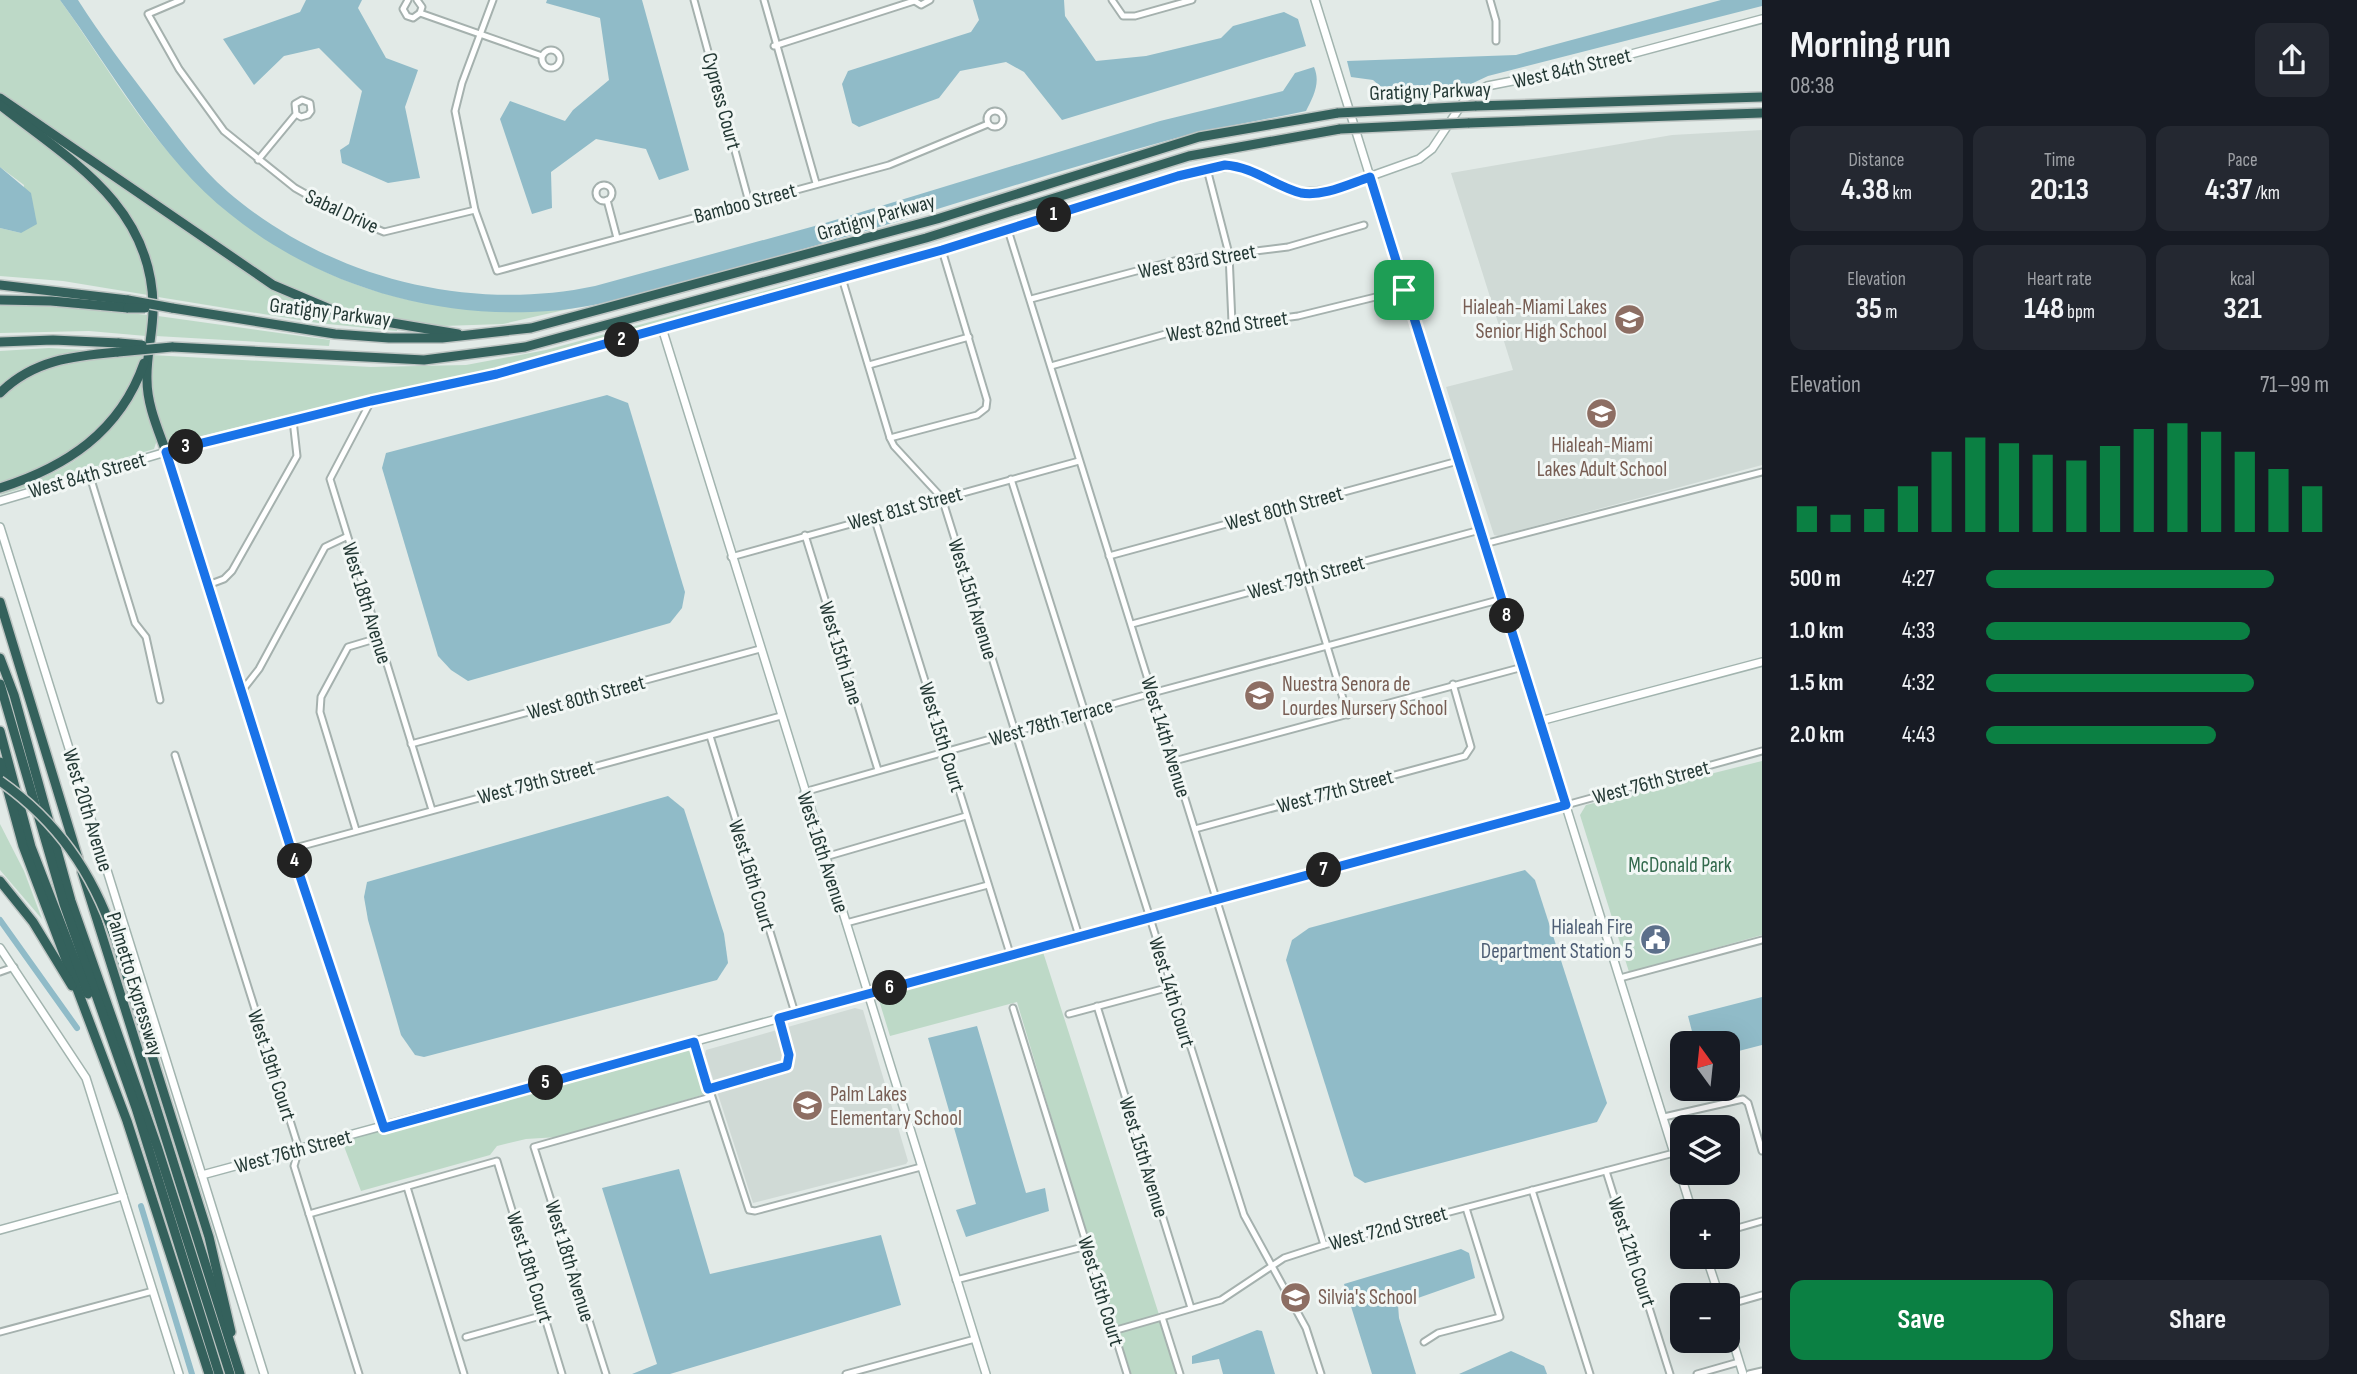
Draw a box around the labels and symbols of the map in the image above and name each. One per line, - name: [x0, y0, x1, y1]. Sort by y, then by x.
- street label: West 84th Street: [1511, 43, 1634, 94]
- street label: Cypress Court: [697, 50, 746, 152]
- street label: Gratigny Parkway: [1369, 77, 1491, 106]
- street label: Bamboo Street: [691, 178, 799, 229]
- street label: Sabal Drive: [301, 184, 382, 239]
- street label: Gratigny Parkway: [814, 189, 938, 246]
- pin: 1: [1036, 198, 1072, 232]
- street label: West 83rd Street: [1136, 239, 1258, 284]
- pin: [1374, 260, 1434, 320]
- street label: Gratigny Parkway: [268, 293, 392, 332]
- place label: Hialeah-Miami Lakes Senior High School: [1462, 295, 1607, 344]
- school or university icon: Hialeah-Miami Lakes Senior High School: [1613, 302, 1647, 336]
- street label: West 82nd Street: [1165, 306, 1289, 347]
- pin: 2: [604, 322, 640, 358]
- school or university icon: Hialeah-Miami Lakes Adult School: [1585, 396, 1619, 430]
- pin: 3: [168, 430, 204, 464]
- place label: Hialeah-Miami Lakes Adult School: [1537, 433, 1667, 482]
- street label: West 84th Street: [26, 447, 148, 504]
- street label: West 81st Street: [845, 481, 965, 536]
- street label: West 80th Street: [1223, 481, 1346, 536]
- street label: West 15th Avenue: [942, 536, 1003, 663]
- street label: West 18th Avenue: [336, 539, 397, 667]
- street label: West 79th Street: [1245, 550, 1367, 605]
- street label: West 15th Lane: [813, 598, 868, 708]
- pin: 8: [1490, 598, 1524, 634]
- street label: West 80th Street: [525, 670, 648, 725]
- place label: Nuestra Senora de Lourdes Nursery School: [1282, 672, 1447, 721]
- street label: West 14th Avenue: [1135, 674, 1196, 801]
- street label: West 15th Court: [913, 679, 970, 795]
- school or university icon: Nuestra Senora de Lourdes Nursery School: [1242, 679, 1276, 713]
- street label: West 78th Terrace: [986, 693, 1116, 752]
- street label: West 20th Avenue: [57, 746, 118, 875]
- street label: West 79th Street: [475, 755, 597, 810]
- street label: West 76th Street: [1590, 755, 1712, 810]
- street label: West 77th Street: [1274, 764, 1396, 819]
- street label: West 16th Avenue: [791, 789, 854, 916]
- street label: West 16th Court: [723, 817, 780, 934]
- pin: 4: [278, 844, 312, 878]
- pin: 7: [1306, 852, 1342, 888]
- park label: McDonald Park: [1628, 853, 1732, 878]
- street label: Palmetto Expressway: [101, 909, 168, 1059]
- place label: Hialeah Fire Department Station 5: [1481, 915, 1633, 964]
- public building icon: Hialeah Fire Department Station 5: [1639, 922, 1673, 956]
- street label: West 14th Court: [1143, 934, 1200, 1050]
- pin: 6: [872, 970, 908, 1006]
- street label: West 19th Court: [242, 1007, 301, 1124]
- north arrow: [1670, 1031, 1740, 1101]
- pin: 5: [528, 1066, 564, 1100]
- place label: Palm Lakes Elementary School: [830, 1082, 962, 1131]
- school or university icon: Palm Lakes Elementary School: [790, 1089, 824, 1123]
- street label: West 15th Avenue: [1113, 1094, 1174, 1221]
- street label: West 76th Street: [232, 1124, 354, 1179]
- street label: West 12th Court: [1602, 1194, 1661, 1310]
- street label: West 18th Avenue: [539, 1197, 600, 1325]
- street label: West 72nd Street: [1326, 1201, 1450, 1256]
- street label: West 18th Court: [501, 1209, 558, 1326]
- street label: West 15th Court: [1072, 1233, 1129, 1349]
- school or university icon: Silvia's School: [1278, 1280, 1312, 1314]
- place label: Silvia's School: [1318, 1285, 1417, 1310]

